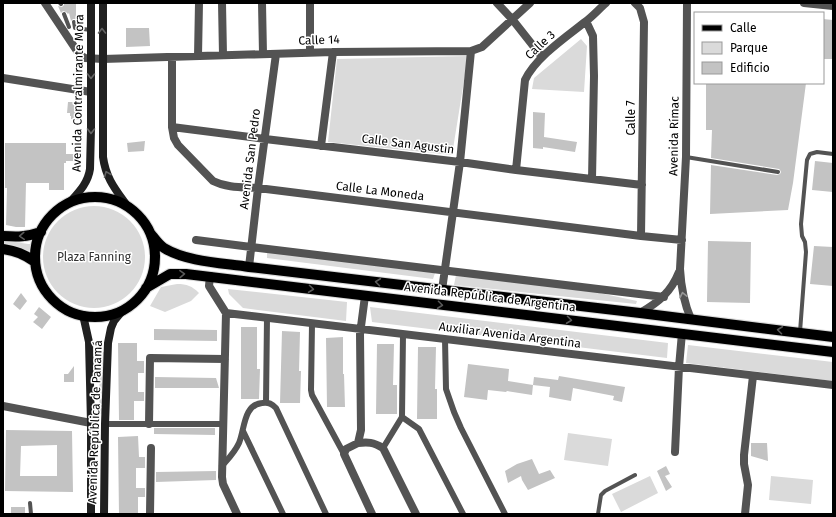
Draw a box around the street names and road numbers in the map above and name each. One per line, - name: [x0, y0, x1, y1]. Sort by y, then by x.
- street label: Avenida Contralmirante Mora: [70, 14, 86, 172]
- street label: Calle 3: [522, 28, 558, 62]
- street label: Calle 14: [298, 32, 340, 48]
- street label: Avenida Rímac: [666, 96, 682, 176]
- street label: Calle 7: [624, 100, 638, 136]
- street label: Avenida San Pedro: [237, 108, 263, 210]
- street label: Calle San Agustin: [361, 131, 455, 157]
- street label: Calle La Moneda: [335, 179, 425, 203]
- street label: Avenida República de Argentina: [403, 280, 577, 314]
- street label: Auxiliar Avenida Argentina: [438, 319, 582, 351]
- street label: Avenida República de Panamá: [85, 340, 105, 504]

